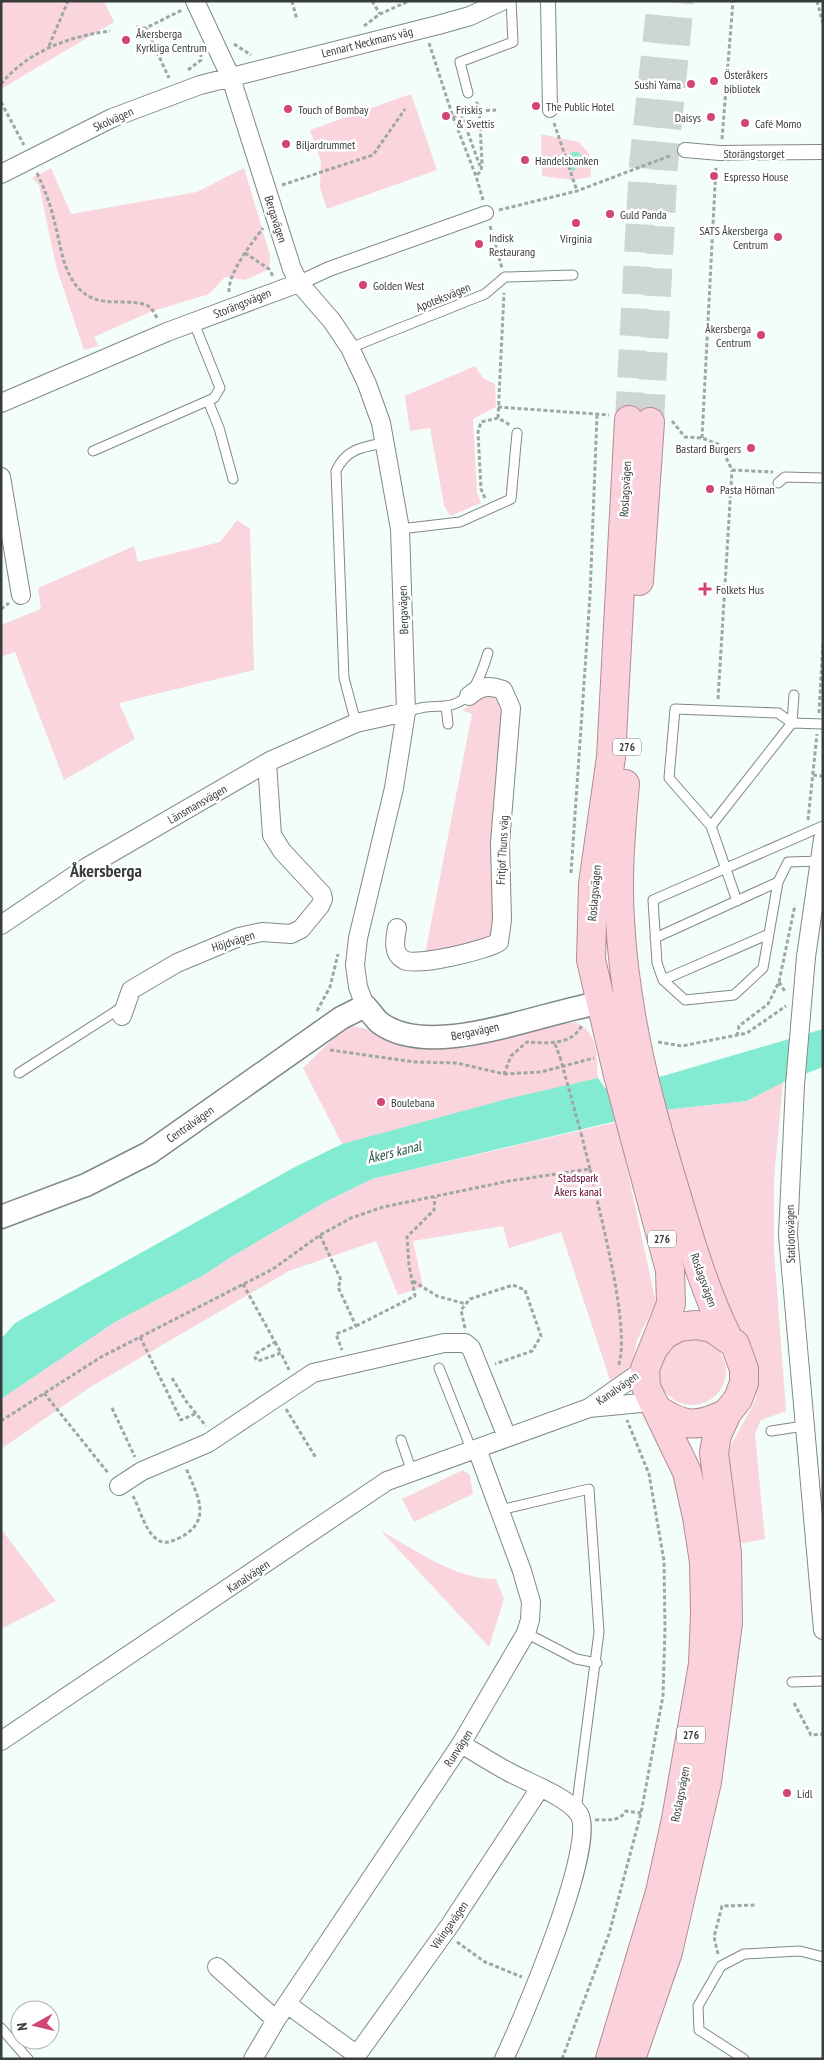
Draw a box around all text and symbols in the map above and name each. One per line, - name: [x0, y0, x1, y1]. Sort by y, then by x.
- street label: Lennart Neckmans väg: [320, 23, 414, 61]
- place label: Åkersberga Kyrkliga Centrum: [136, 26, 207, 55]
- marker: Åkersberga Kyrkliga Centrum: [120, 34, 132, 46]
- place label: Österåkers bibliotek: [724, 67, 768, 96]
- marker: Österåkers bibliotek: [708, 75, 720, 87]
- place label: Sushi Yama: [634, 77, 681, 92]
- marker: Sushi Yama: [685, 78, 697, 90]
- place label: The Public Hotel: [546, 99, 614, 114]
- marker: The Public Hotel: [530, 100, 542, 112]
- place label: Touch of Bombay: [298, 102, 369, 117]
- place label: Friskis & Svettis: [456, 102, 494, 131]
- street label: Skolvägen: [91, 103, 135, 135]
- marker: Touch of Bombay: [282, 103, 294, 115]
- marker: Friskis & Svettis: [440, 110, 452, 122]
- place label: Daisys: [675, 110, 701, 125]
- marker: Daisys: [705, 111, 717, 123]
- place label: Café Momo: [755, 116, 801, 131]
- marker: Café Momo: [739, 117, 751, 129]
- place label: Biljardrummet: [296, 137, 356, 152]
- marker: Biljardrummet: [280, 138, 292, 150]
- street label: Storängstorget: [723, 146, 785, 161]
- place label: Handelsbanken: [535, 153, 599, 168]
- marker: Handelsbanken: [519, 154, 531, 166]
- place label: Espresso House: [724, 169, 788, 184]
- marker: Espresso House: [708, 170, 720, 182]
- street label: Bergavägen: [261, 194, 291, 244]
- place label: Guld Panda: [620, 207, 667, 222]
- marker: Guld Panda: [604, 208, 616, 220]
- marker: Virginia: [570, 217, 582, 229]
- place label: SATS Åkersberga Centrum: [699, 223, 768, 252]
- place label: Indisk Restaurang: [489, 230, 535, 259]
- place label: Virginia: [559, 231, 592, 246]
- marker: SATS Åkersberga Centrum: [772, 231, 784, 243]
- marker: Indisk Restaurang: [473, 238, 485, 250]
- place label: Golden West: [373, 278, 425, 293]
- marker: Golden West: [357, 279, 369, 291]
- street label: Apoteksvägen: [413, 279, 473, 315]
- street label: Storängsvägen: [211, 285, 273, 321]
- place label: Åkersberga Centrum: [705, 321, 751, 350]
- marker: Åkersberga Centrum: [755, 329, 767, 341]
- place label: Bastard Burgers: [676, 441, 741, 456]
- marker: Bastard Burgers: [745, 442, 757, 454]
- street label: Roslagsvägen: [616, 461, 634, 517]
- place label: Pasta Hörnan: [720, 482, 775, 497]
- marker: Pasta Hörnan: [704, 483, 716, 495]
- marker: Folkets Hus: [698, 582, 712, 596]
- place label: Folkets Hus: [716, 582, 764, 597]
- street label: Bergavägen: [395, 585, 411, 635]
- road number: 276: [613, 739, 641, 756]
- street label: Länsmansvägen: [165, 781, 229, 827]
- street label: Fritjof Thuns väg: [493, 815, 511, 885]
- district label: Åkersberga: [69, 859, 142, 882]
- street label: Roslagsvägen: [584, 864, 604, 922]
- street label: Höjdvägen: [210, 927, 256, 955]
- street label: Bergavägen: [450, 1019, 500, 1043]
- place label: Boulebana: [391, 1095, 435, 1110]
- marker: Boulebana: [375, 1096, 387, 1108]
- street label: Centralvägen: [163, 1102, 217, 1146]
- water label: Åkers kanal: [365, 1136, 425, 1167]
- park label: Stadspark Åkers kanal: [554, 1170, 602, 1199]
- street label: Stationsvägen: [782, 1205, 798, 1263]
- road number: 276: [648, 1230, 676, 1248]
- street label: Roslagsvägen: [687, 1251, 721, 1309]
- street label: Kanalvägen: [593, 1368, 641, 1408]
- street label: Kanalvägen: [224, 1556, 272, 1596]
- road number: 276: [677, 1726, 705, 1744]
- street label: Runvägen: [441, 1727, 475, 1769]
- street label: Roslagsvägen: [667, 1765, 693, 1823]
- place label: Lidl: [797, 1786, 813, 1801]
- marker: Lidl: [781, 1787, 793, 1799]
- street label: Vikingavägen: [426, 1898, 471, 1953]
- north arrow: [10, 2000, 60, 2050]
- text: N: [13, 2022, 32, 2032]

